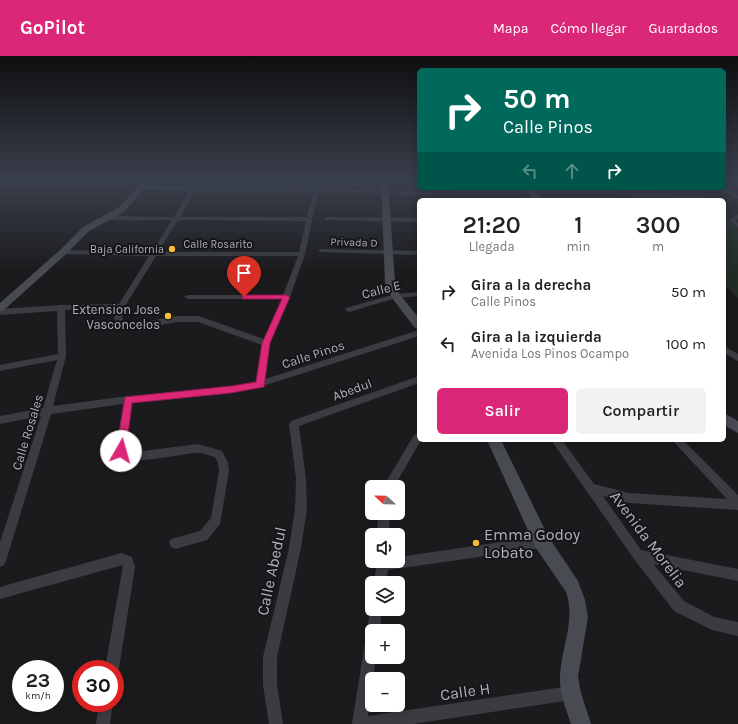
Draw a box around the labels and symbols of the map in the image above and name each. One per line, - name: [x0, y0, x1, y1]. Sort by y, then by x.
- street label: Privada D: [330, 235, 378, 250]
- street label: Calle Rosarito: [183, 238, 253, 251]
- place label: Baja California: [90, 243, 164, 256]
- marker: Baja California: [167, 244, 177, 254]
- pin: [227, 256, 261, 297]
- street label: Calle E: [360, 277, 402, 302]
- place label: Extension Jose Vasconcelos: [72, 302, 160, 332]
- marker: Extension Jose Vasconcelos: [163, 311, 173, 321]
- street label: Calle Pinos: [280, 337, 347, 372]
- street label: Abedul: [330, 375, 374, 404]
- street label: Calle Rosales: [9, 392, 46, 472]
- position arrow: [100, 430, 142, 472]
- north arrow: [365, 480, 405, 520]
- street label: Avenida Morelia: [606, 487, 691, 591]
- street label: Calle Abedul: [253, 525, 290, 617]
- place label: Emma Godoy Lobato: [484, 525, 581, 562]
- marker: Emma Godoy Lobato: [471, 538, 481, 548]
- speed limit sign: 30: [72, 660, 124, 712]
- street label: Calle H: [439, 679, 491, 704]

